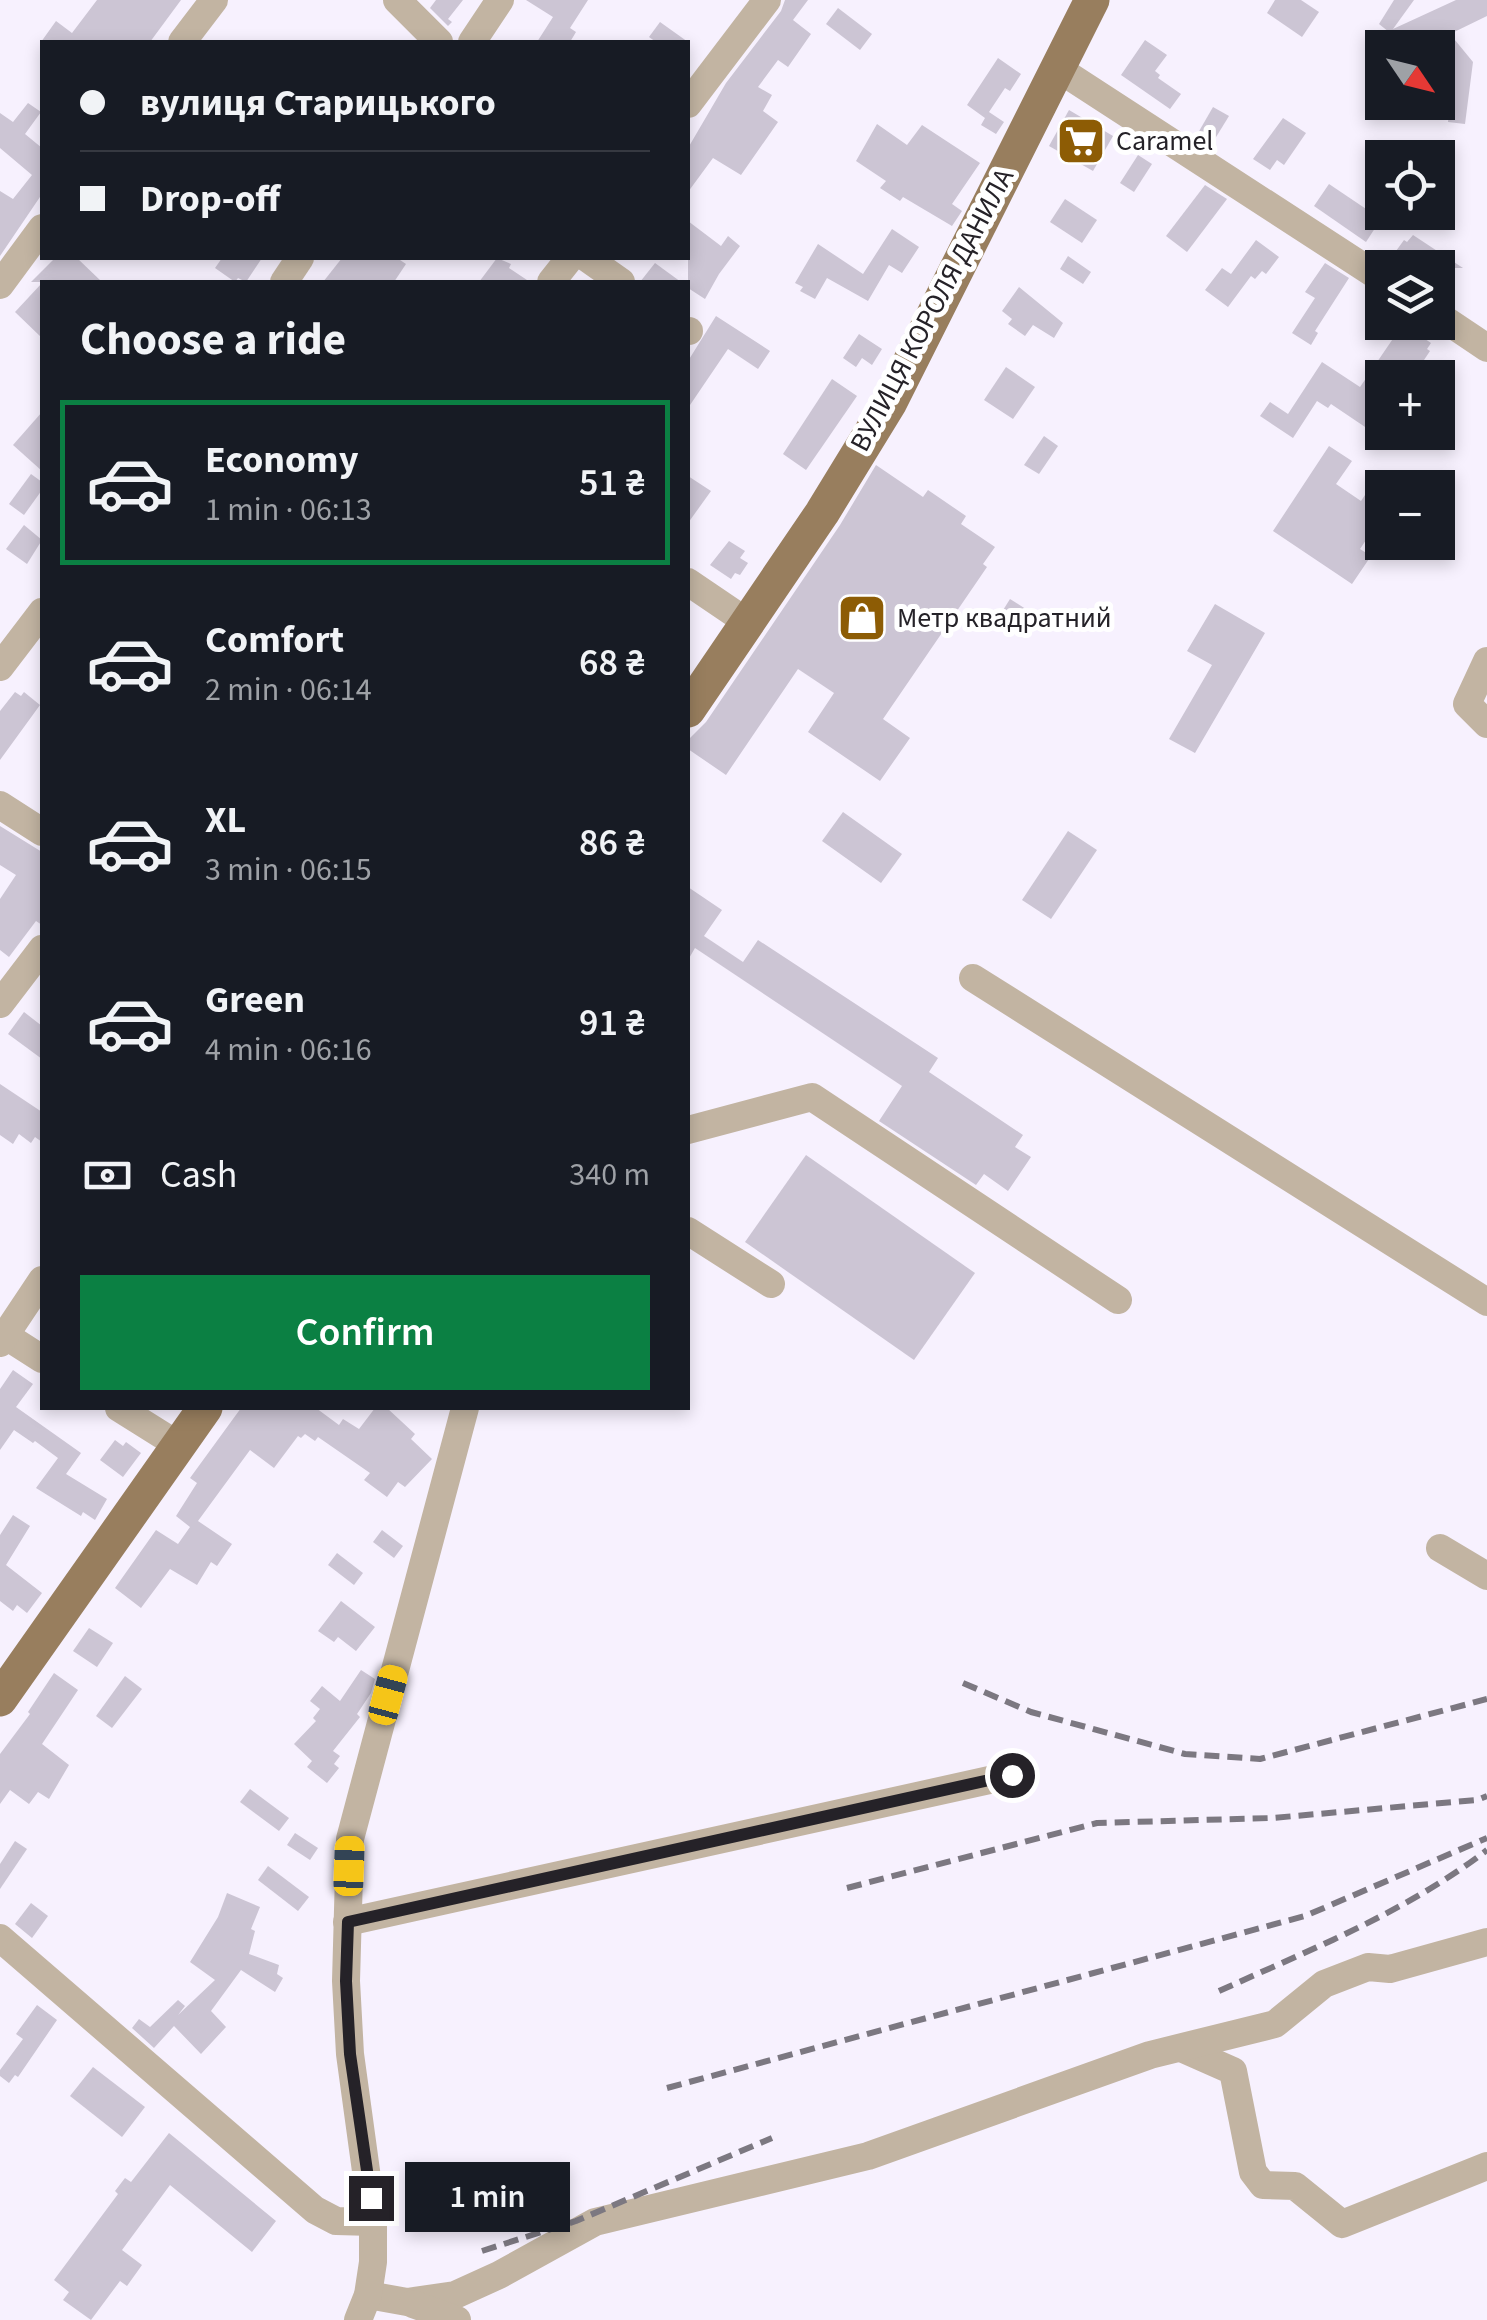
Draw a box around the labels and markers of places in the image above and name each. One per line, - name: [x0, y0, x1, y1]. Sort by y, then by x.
- supermarket icon: Caramel: [1055, 115, 1107, 167]
- place label: Caramel: [1116, 121, 1214, 161]
- shop icon: Метр квадратний: [836, 592, 888, 644]
- place label: Метр квадратний: [897, 598, 1112, 638]

